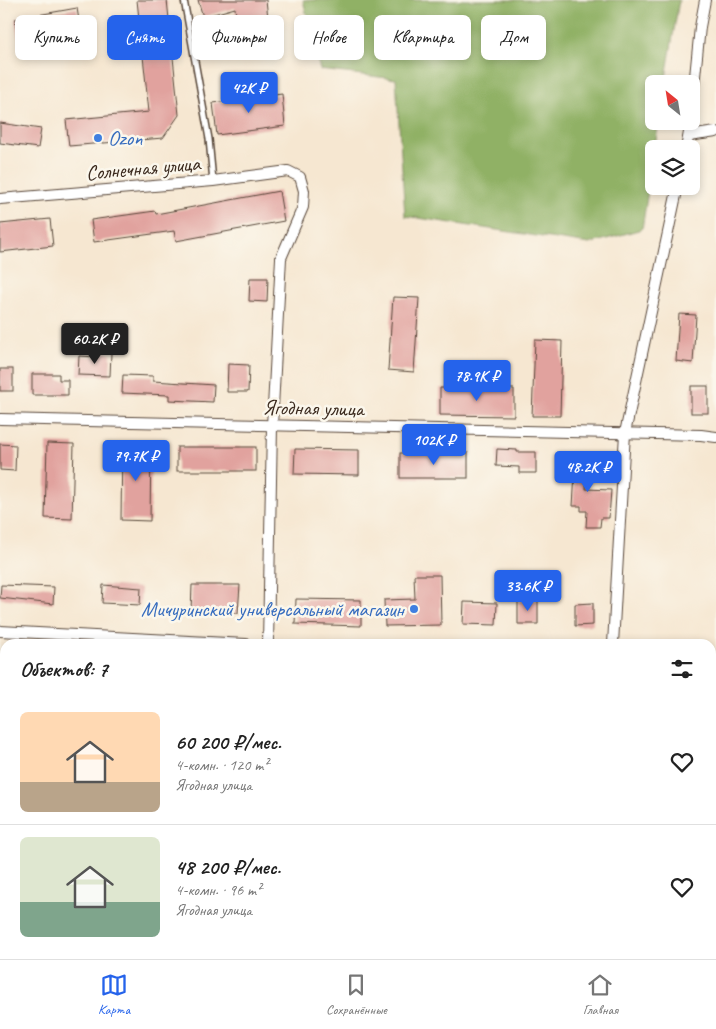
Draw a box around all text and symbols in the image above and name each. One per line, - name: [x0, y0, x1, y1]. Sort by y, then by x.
- chip: Купить: [15, 15, 97, 60]
- chip: Снять: [107, 15, 182, 60]
- chip: Фильтры: [192, 15, 284, 60]
- chip: Новое: [294, 15, 364, 60]
- chip: Квартира: [374, 15, 471, 60]
- chip: Дом: [481, 15, 546, 60]
- pin: 42K ₽: [214, 72, 284, 114]
- north arrow: [645, 75, 700, 130]
- map controls: [645, 75, 700, 195]
- text: 42K ₽: [232, 78, 266, 98]
- place label: Ozon: [108, 125, 143, 151]
- marker: Ozon: [92, 132, 104, 144]
- button: layers: [645, 140, 700, 195]
- street label: Солнечная улица: [85, 150, 203, 186]
- pin: 60.2K ₽: [49, 322, 141, 365]
- text: 60.2K ₽: [72, 329, 118, 349]
- pin: 78.9K ₽: [431, 360, 523, 402]
- text: 78.9K ₽: [455, 366, 499, 386]
- street label: Ягодная улица: [262, 394, 366, 422]
- pin: 102K ₽: [393, 424, 475, 466]
- text: 102K ₽: [413, 430, 455, 450]
- pin: 79.7K ₽: [90, 440, 182, 482]
- text: 79.7K ₽: [114, 446, 158, 466]
- pin: 48.2K ₽: [542, 450, 634, 493]
- text: 48.2K ₽: [565, 457, 611, 477]
- pin: 33.6K ₽: [482, 570, 574, 612]
- text: 33.6K ₽: [505, 576, 551, 596]
- place label: Мичуринский универсальный магазин: [141, 596, 405, 622]
- marker: Мичуринский универсальный магазин: [408, 603, 420, 615]
- icon: filters: [668, 655, 696, 683]
- text: Объектов: 7: [20, 656, 108, 682]
- text: 60 200 ₽/мес.: [175, 729, 281, 755]
- icon: home: [60, 732, 120, 792]
- icon: heart: [668, 748, 696, 776]
- text: 4-комн. · 120 m²: [175, 755, 268, 775]
- text: Ягодная улица: [175, 775, 252, 795]
- text: 48 200 ₽/мес.: [175, 854, 281, 880]
- icon: home: [60, 857, 120, 917]
- icon: heart: [668, 873, 696, 901]
- text: 4-комн. · 96 m²: [175, 880, 261, 900]
- text: Ягодная улица: [175, 900, 252, 920]
- tab: Карта: [98, 971, 130, 1018]
- tab: Сохранённые: [326, 971, 387, 1018]
- tab: Главная: [583, 971, 618, 1018]

